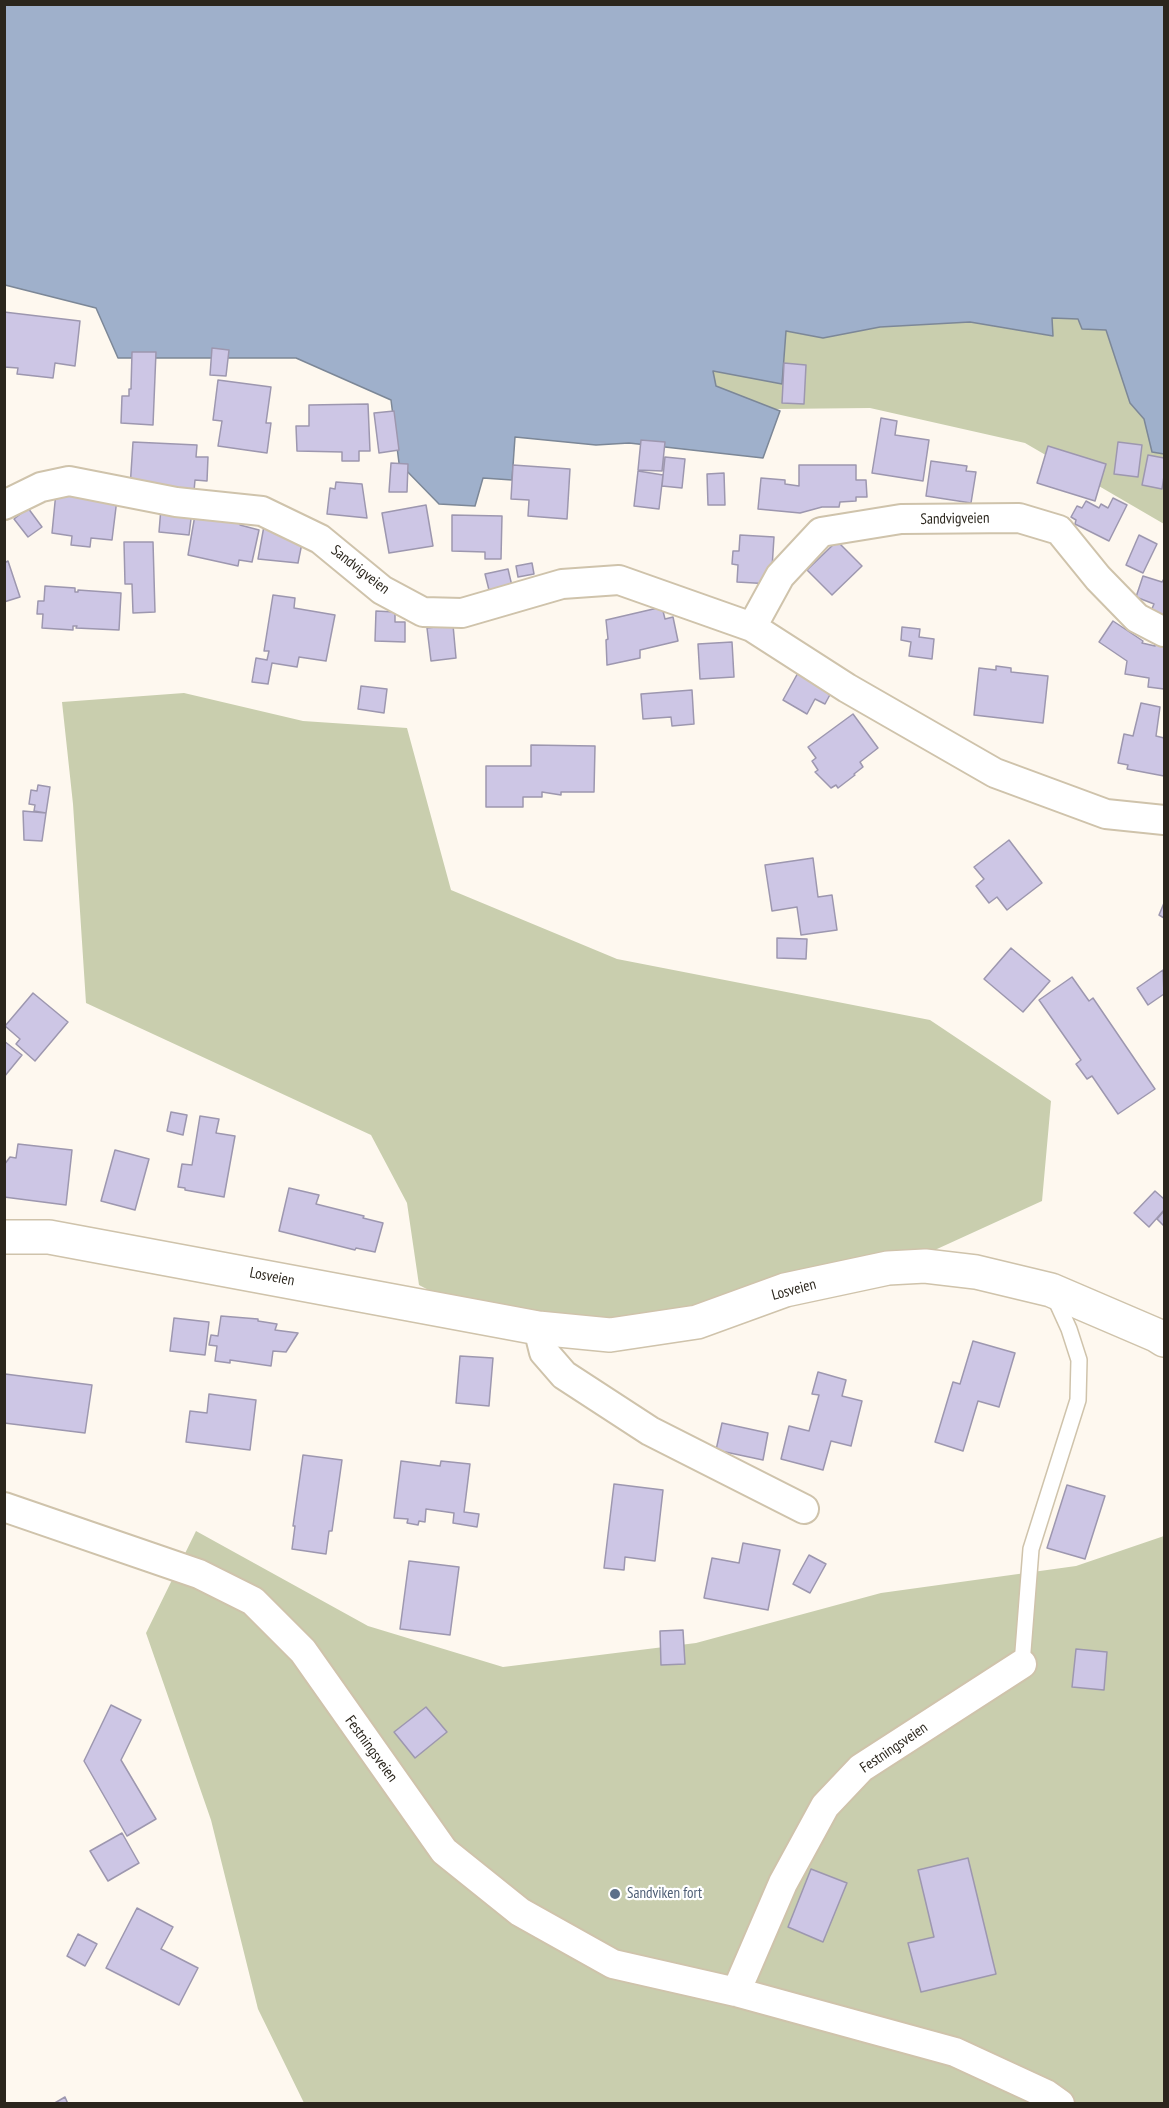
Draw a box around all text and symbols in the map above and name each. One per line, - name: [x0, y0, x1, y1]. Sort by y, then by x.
- street label: Sandvigveien: [920, 509, 990, 529]
- street label: Sandvigveien: [327, 542, 393, 598]
- street label: Losveien: [248, 1264, 296, 1290]
- street label: Losveien: [770, 1275, 818, 1305]
- street label: Festningsveien: [341, 1712, 401, 1786]
- street label: Festningsveien: [857, 1719, 931, 1777]
- place label: Sandviken fort: [627, 1885, 702, 1903]
- marker: Sandviken fort: [608, 1887, 622, 1901]

